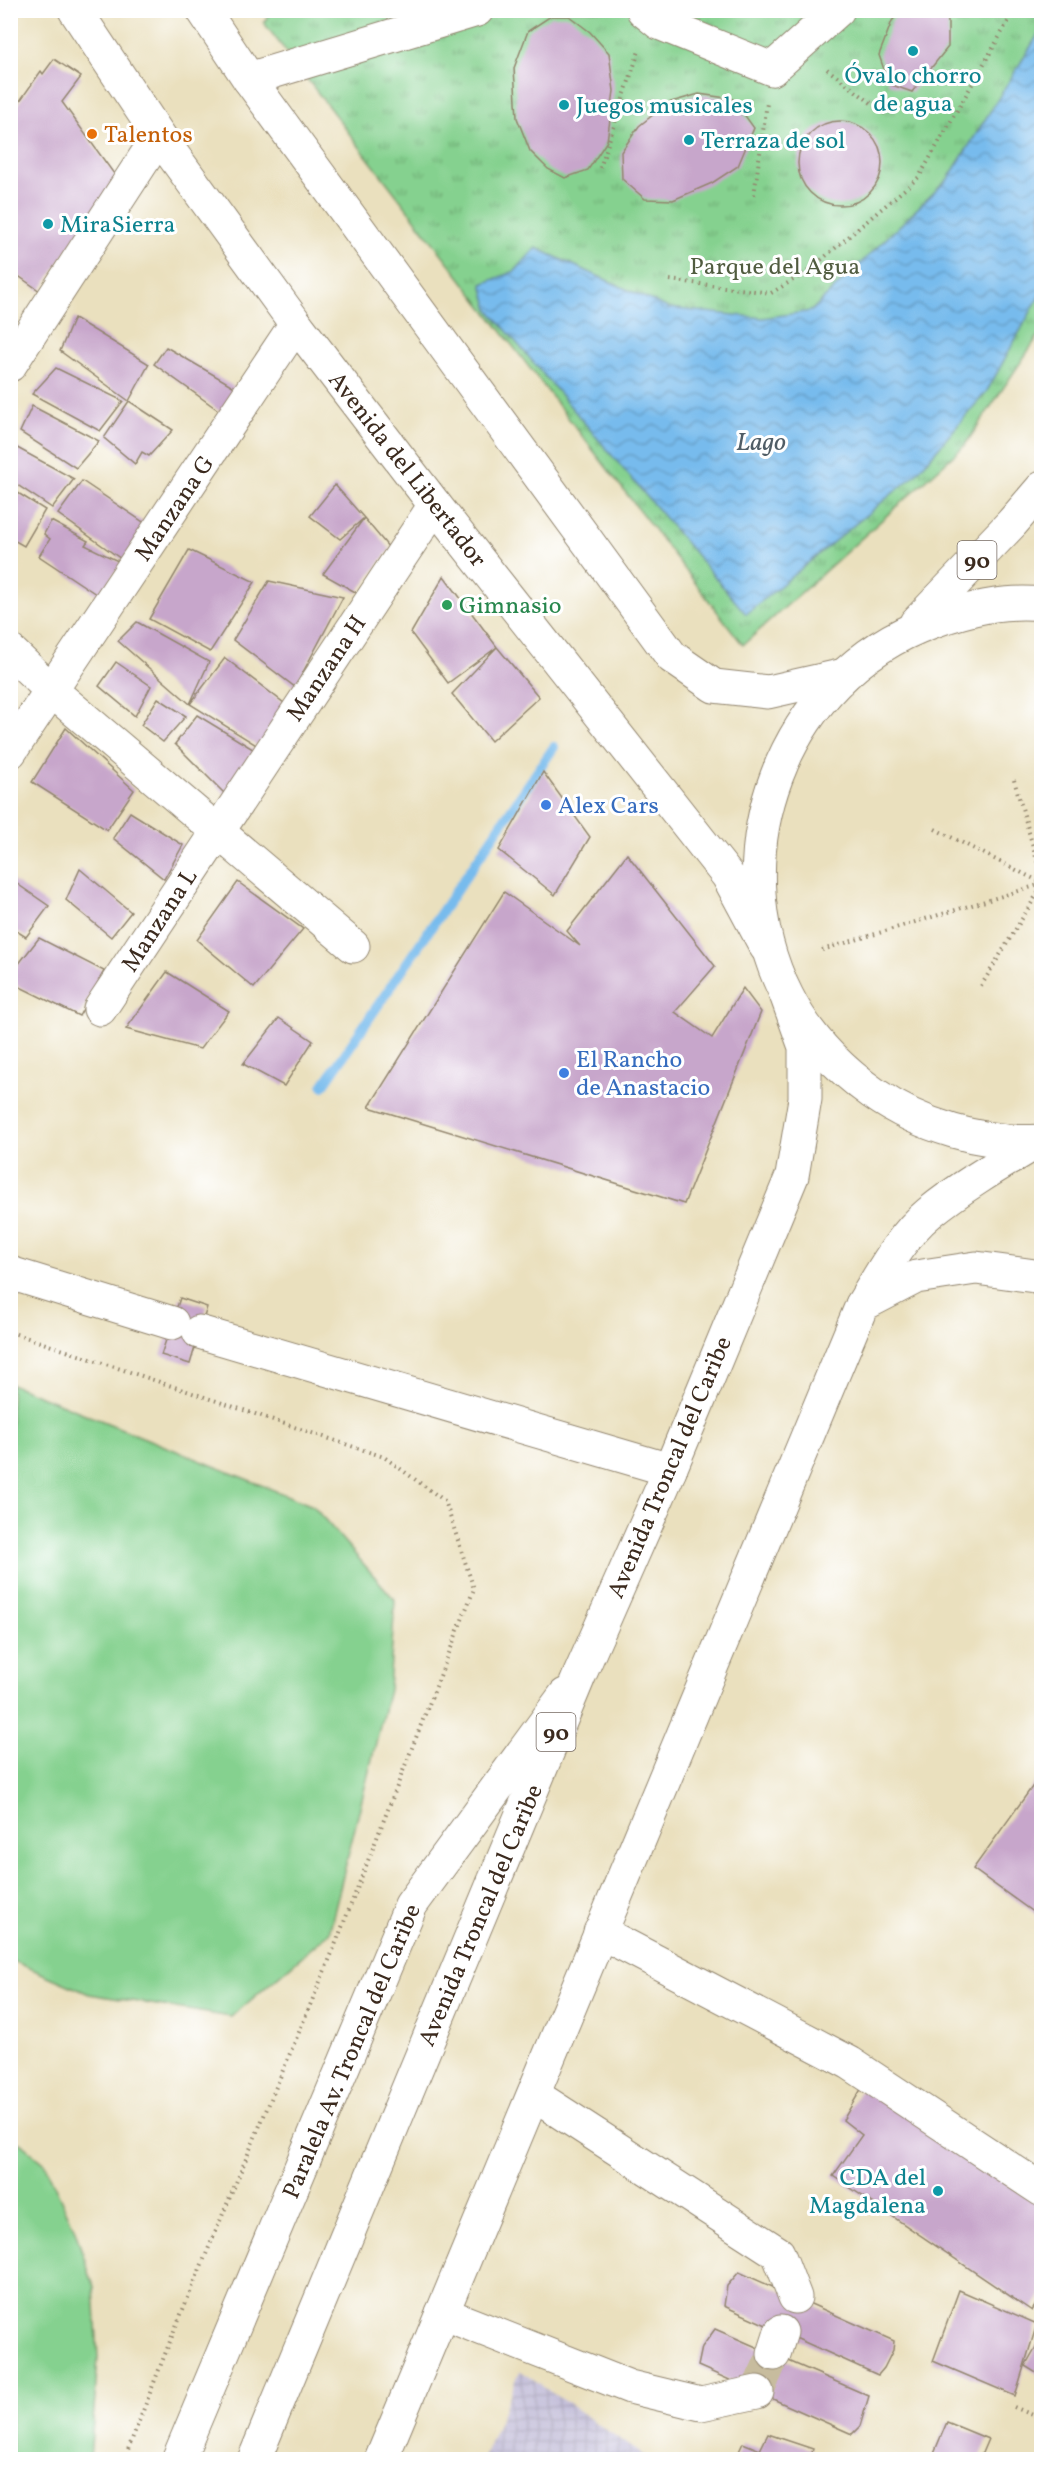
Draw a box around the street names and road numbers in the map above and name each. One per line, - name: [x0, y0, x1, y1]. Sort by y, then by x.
- street label: Avenida del Libertador: [319, 365, 494, 575]
- street label: Manzana G: [128, 449, 224, 569]
- road number: 90: [958, 541, 996, 579]
- street label: Manzana H: [280, 609, 376, 729]
- street label: Manzana L: [115, 863, 207, 979]
- street label: Avenida Troncal del Caribe: [600, 1332, 742, 1604]
- road number: 90: [536, 1713, 576, 1751]
- street label: Avenida Troncal del Caribe: [411, 1780, 553, 2052]
- street label: Paralela Av. Troncal del Caribe: [275, 1899, 430, 2204]

